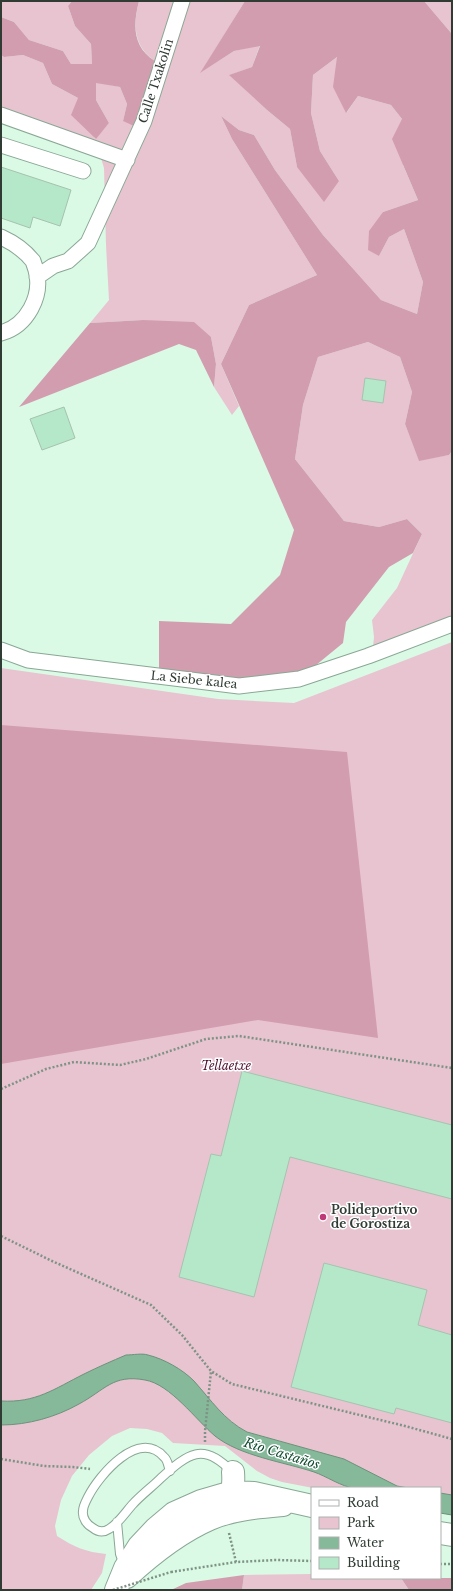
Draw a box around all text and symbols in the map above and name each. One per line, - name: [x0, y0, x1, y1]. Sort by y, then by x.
- street label: Calle Txakolin: [135, 37, 176, 125]
- street label: La Siebe kalea: [150, 667, 238, 692]
- park label: Tellaetxe: [201, 1058, 252, 1073]
- place label: Polideportivo de Gorostiza: [331, 1202, 417, 1231]
- marker: Polideportivo de Gorostiza: [318, 1212, 328, 1222]
- water label: Río Castaños: [241, 1434, 322, 1473]
- legend: [311, 1487, 441, 1579]
- text: Road: [347, 1495, 379, 1510]
- text: Park: [347, 1515, 375, 1530]
- text: Water: [346, 1535, 384, 1550]
- text: Building: [347, 1555, 401, 1570]

